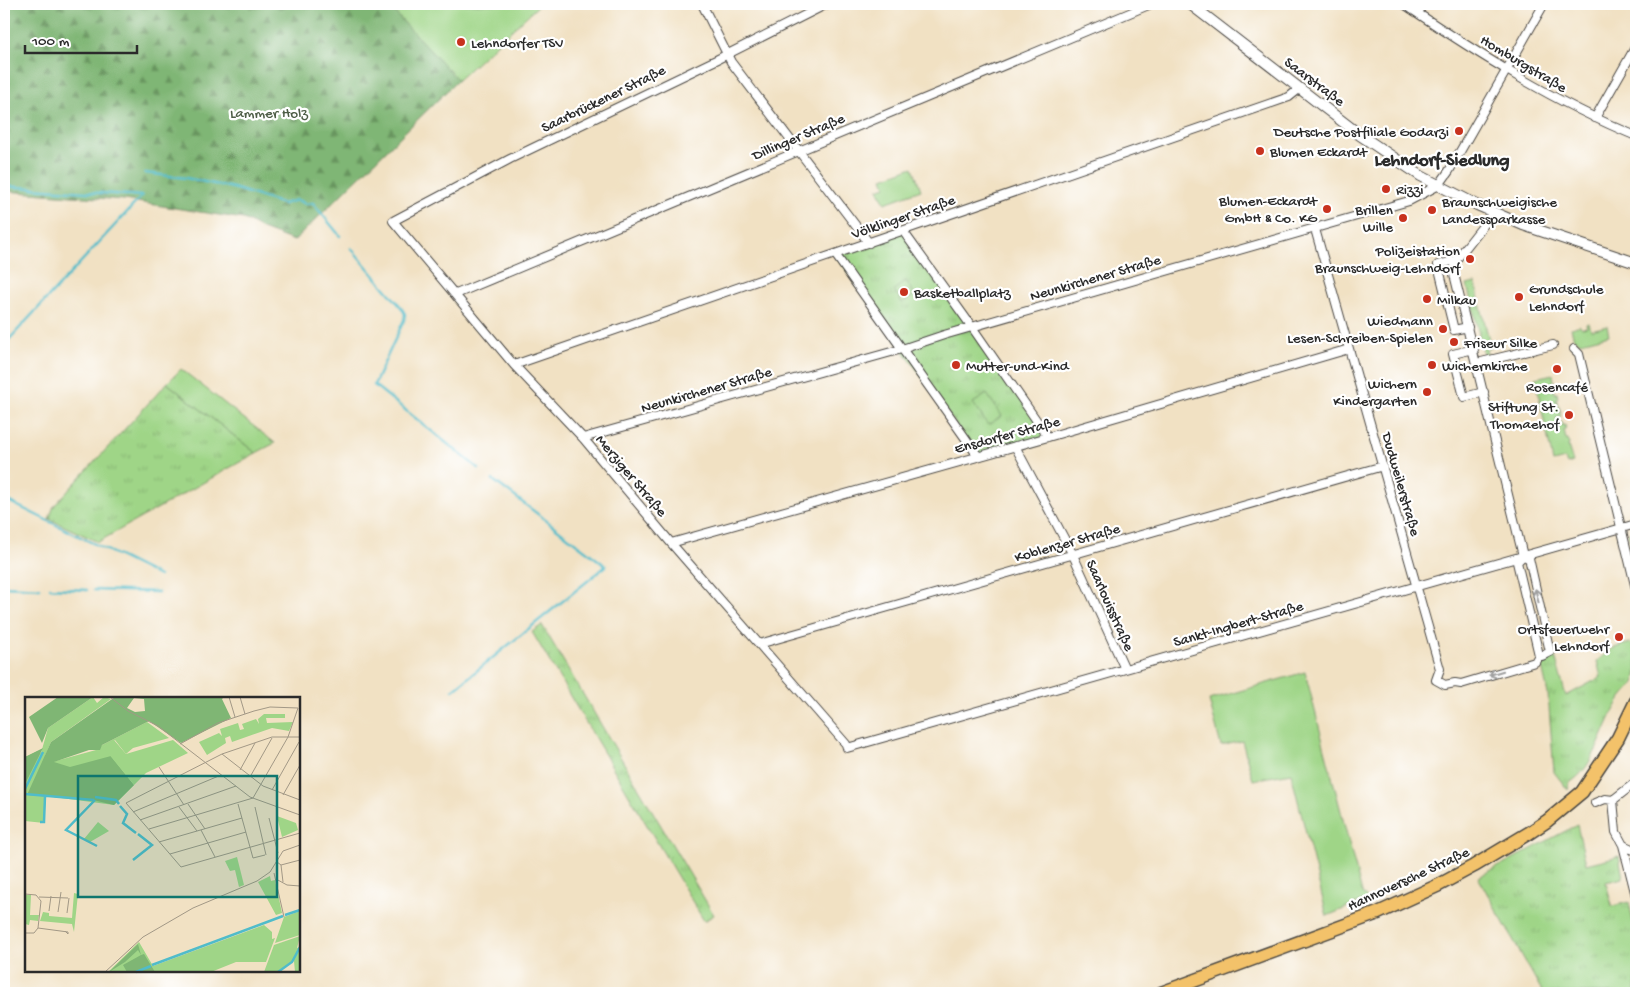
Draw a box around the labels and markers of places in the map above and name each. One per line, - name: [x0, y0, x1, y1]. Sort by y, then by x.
- place label: Lehndorfer TSV: [471, 35, 564, 53]
- marker: Lehndorfer TSV: [455, 36, 467, 48]
- place label: Deutsche Postfiliale Godarzi: [1273, 124, 1449, 142]
- marker: Deutsche Postfiliale Godarzi: [1453, 125, 1465, 137]
- place label: Blumen Eckardt: [1269, 144, 1369, 162]
- marker: Blumen Eckardt: [1254, 145, 1266, 157]
- place label: Rizzi: [1396, 182, 1424, 200]
- marker: Rizzi: [1380, 183, 1392, 195]
- place label: Blumen-Eckardt GmbH & Co. KG: [1218, 193, 1319, 228]
- place label: Braunschweigische Landessparkasse: [1441, 194, 1557, 229]
- place label: Brillen Wille: [1354, 202, 1393, 237]
- marker: Blumen-Eckardt GmbH & Co. KG: [1321, 203, 1333, 215]
- marker: Braunschweigische Landessparkasse: [1426, 204, 1438, 216]
- marker: Brillen Wille: [1397, 212, 1409, 224]
- place label: Polizeistation Braunschweig-Lehndorf: [1314, 243, 1461, 278]
- marker: Polizeistation Braunschweig-Lehndorf: [1464, 253, 1476, 265]
- place label: Grundschule Lehndorf: [1529, 281, 1604, 316]
- place label: Basketballplatz: [913, 285, 1011, 303]
- marker: Basketballplatz: [898, 286, 910, 298]
- marker: Grundschule Lehndorf: [1513, 291, 1525, 303]
- place label: Milkau: [1437, 292, 1476, 310]
- marker: Milkau: [1421, 293, 1433, 305]
- place label: Wiedmann Lesen-Schreiben-Spielen: [1287, 313, 1433, 348]
- marker: Wiedmann Lesen-Schreiben-Spielen: [1437, 323, 1449, 335]
- place label: Friseur Silke: [1463, 335, 1538, 353]
- marker: Friseur Silke: [1448, 336, 1460, 348]
- place label: Mutter-und-Kind: [966, 358, 1070, 376]
- place label: Wichernkirche: [1442, 358, 1528, 376]
- marker: Mutter-und-Kind: [950, 359, 962, 371]
- marker: Wichernkirche: [1426, 359, 1438, 371]
- marker: Rosencafé: [1551, 363, 1563, 375]
- place label: Wichern Kindergarten: [1333, 376, 1417, 411]
- place label: Rosencafé: [1526, 379, 1588, 397]
- marker: Wichern Kindergarten: [1421, 386, 1433, 398]
- place label: Stiftung St. Thomaehof: [1488, 399, 1560, 434]
- marker: Stiftung St. Thomaehof: [1563, 409, 1575, 421]
- place label: Ortsfeuerwehr Lehndorf: [1518, 621, 1611, 656]
- marker: Ortsfeuerwehr Lehndorf: [1613, 631, 1625, 643]

